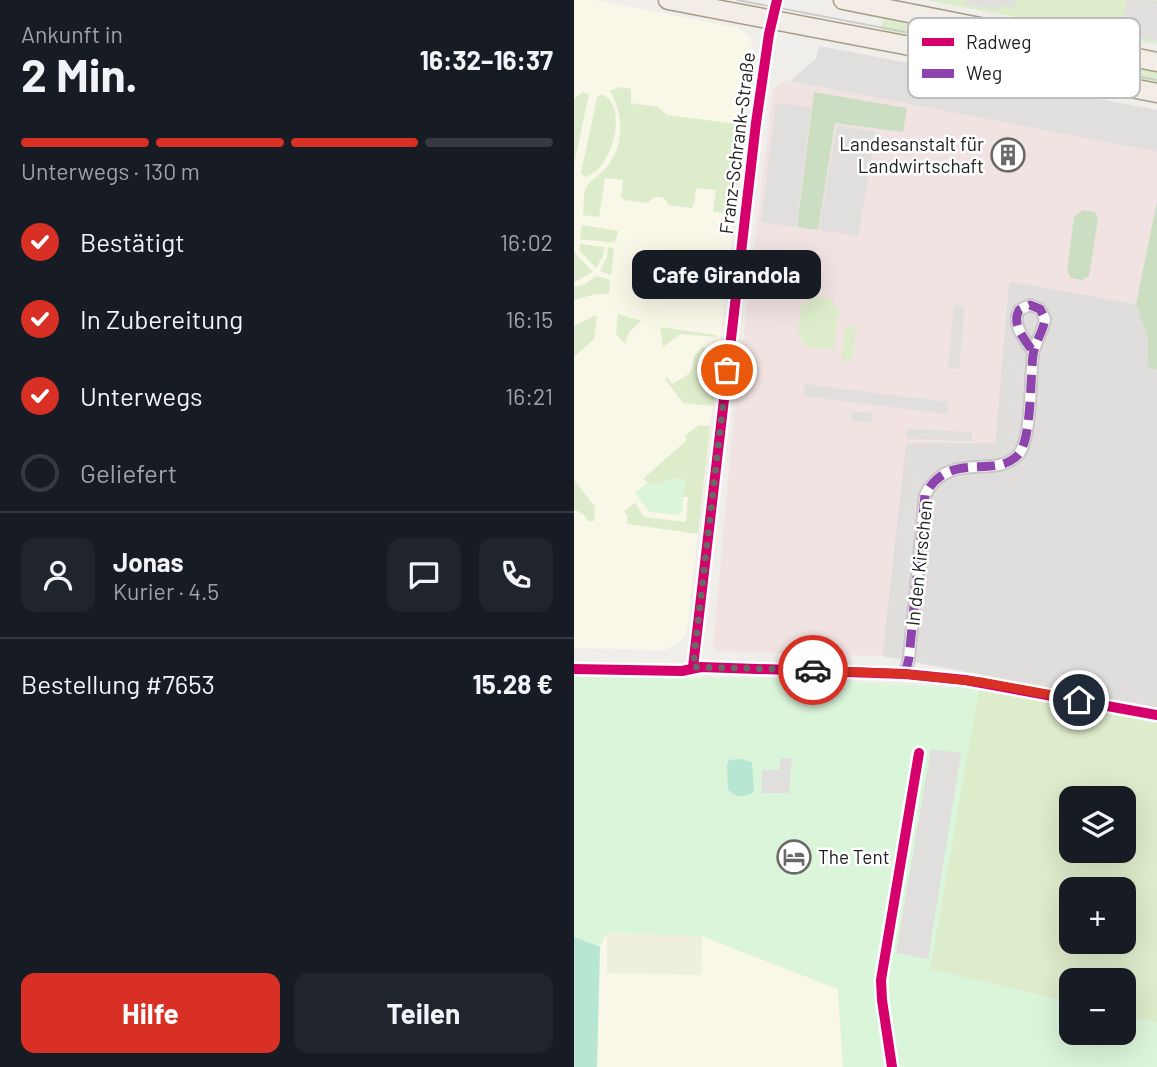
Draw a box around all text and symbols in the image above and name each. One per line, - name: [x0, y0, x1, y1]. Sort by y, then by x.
- legend: [908, 18, 1140, 98]
- text: Ankunft in: [21, 20, 123, 48]
- text: Radweg: [966, 30, 1031, 53]
- text: 16:32–16:37: [420, 44, 553, 75]
- text: 2 Min.: [21, 46, 138, 101]
- street label: Franz-Schrank-Straße: [714, 51, 759, 235]
- text: Weg: [966, 61, 1002, 84]
- place label: Landesanstalt für Landwirtschaft: [839, 132, 984, 177]
- building icon: Landesanstalt für Landwirtschaft: [989, 136, 1027, 174]
- text: Unterwegs · 130 m: [21, 157, 200, 185]
- icon: check: [21, 223, 59, 261]
- text: Bestätigt: [80, 226, 185, 257]
- text: 16:02: [500, 228, 553, 256]
- callout: Cafe Girandola: [632, 251, 822, 300]
- text: Cafe Girandola: [652, 260, 801, 288]
- icon: check: [21, 300, 59, 338]
- text: In Zubereitung: [80, 303, 243, 334]
- text: 16:15: [505, 305, 553, 333]
- pin: [697, 340, 757, 400]
- icon: bag: [708, 351, 746, 389]
- icon: check: [21, 377, 59, 415]
- text: Unterwegs: [80, 380, 202, 411]
- text: 16:21: [505, 382, 553, 410]
- text: Geliefert: [80, 457, 177, 488]
- street label: In den Kirschen: [900, 499, 937, 627]
- button: person: [21, 538, 95, 612]
- button: chat: [387, 538, 461, 612]
- button: phone: [479, 538, 553, 612]
- text: Jonas: [113, 546, 184, 577]
- text: Kurier · 4.5: [113, 577, 219, 605]
- courier: [778, 635, 848, 705]
- icon: car: [794, 651, 832, 689]
- text: Bestellung #7653: [21, 668, 215, 699]
- text: 15.28 €: [472, 668, 553, 699]
- pin: [1049, 670, 1109, 730]
- icon: home: [1060, 681, 1098, 719]
- map controls: [1059, 786, 1136, 1045]
- button: layers: [1059, 786, 1136, 863]
- hotel icon: The Tent: [775, 838, 813, 876]
- place label: The Tent: [818, 845, 890, 868]
- button: +: [1059, 877, 1136, 954]
- button: −: [1059, 968, 1136, 1045]
- button: Hilfe: [21, 973, 280, 1053]
- button: Teilen: [294, 973, 553, 1053]

